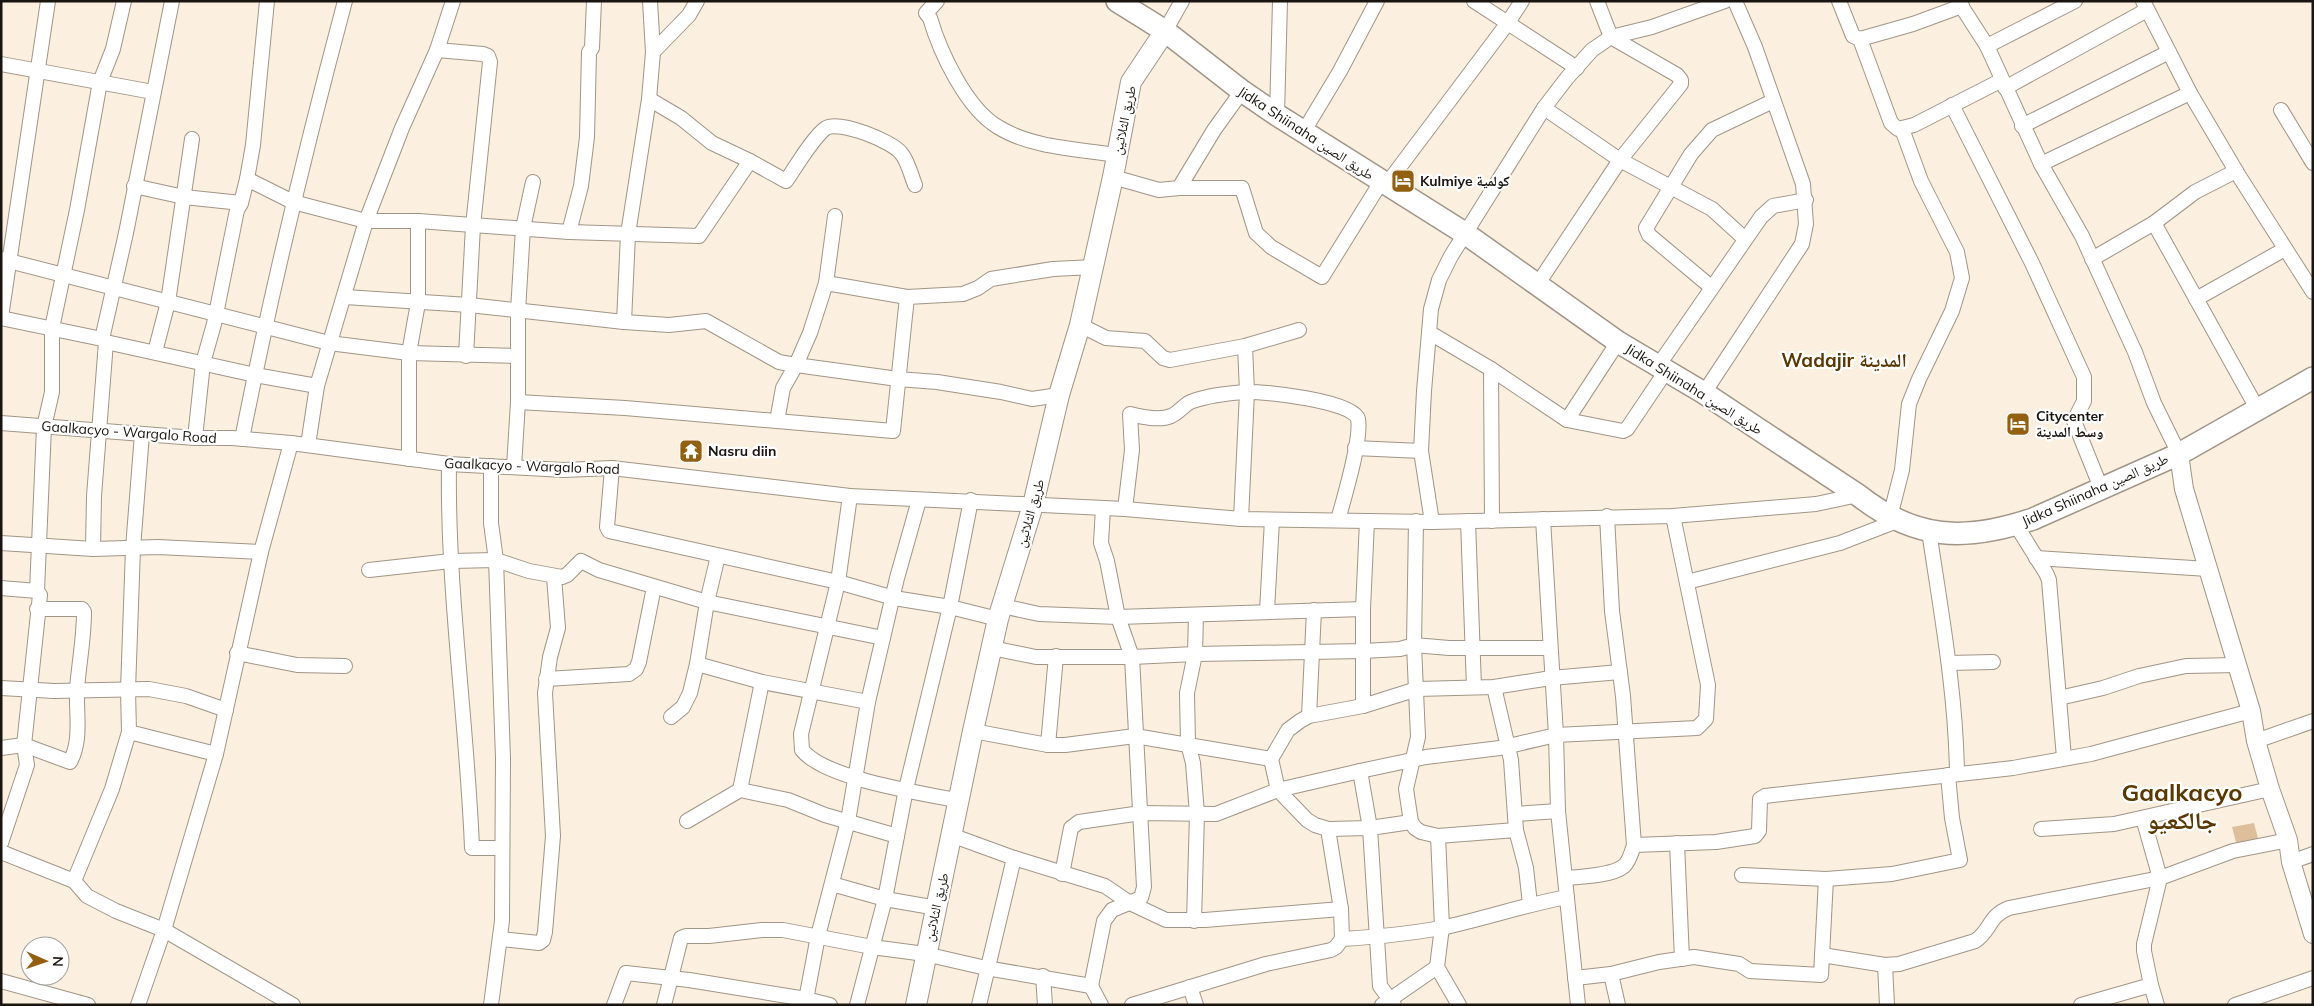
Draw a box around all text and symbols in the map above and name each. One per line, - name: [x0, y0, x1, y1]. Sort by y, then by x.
- street label: Jidka Shiinaha طريق الصين: [1234, 82, 1377, 185]
- street label: طريق الثلاثين: [1108, 84, 1141, 156]
- hotel icon: Kulmiye كولمية: [1390, 168, 1416, 194]
- place label: Kulmiye كولمية: [1420, 172, 1510, 190]
- street label: Jidka Shiinaha طريق الصين: [1621, 339, 1766, 440]
- district label: Wadajir المدينة: [1781, 348, 1907, 372]
- place label: Citycenter وسط المدينة: [2036, 407, 2104, 441]
- hotel icon: Citycenter وسط المدينة: [2005, 411, 2031, 437]
- street label: Gaalkacyo - Wargalo Road: [41, 417, 217, 447]
- temple icon: Nasru diin: [678, 438, 704, 464]
- place label: Nasru diin: [708, 442, 776, 460]
- street label: Jidka Shiinaha طريق الصين: [2019, 449, 2172, 531]
- street label: Gaalkacyo - Wargalo Road: [444, 454, 620, 478]
- street label: طريق الثلاثين: [1012, 477, 1049, 550]
- district label: Gaalkacyo جالكعيو: [2121, 777, 2243, 835]
- street label: طريق الثلاثين: [919, 871, 954, 943]
- north arrow: [20, 936, 70, 986]
- text: N: [49, 956, 67, 967]

